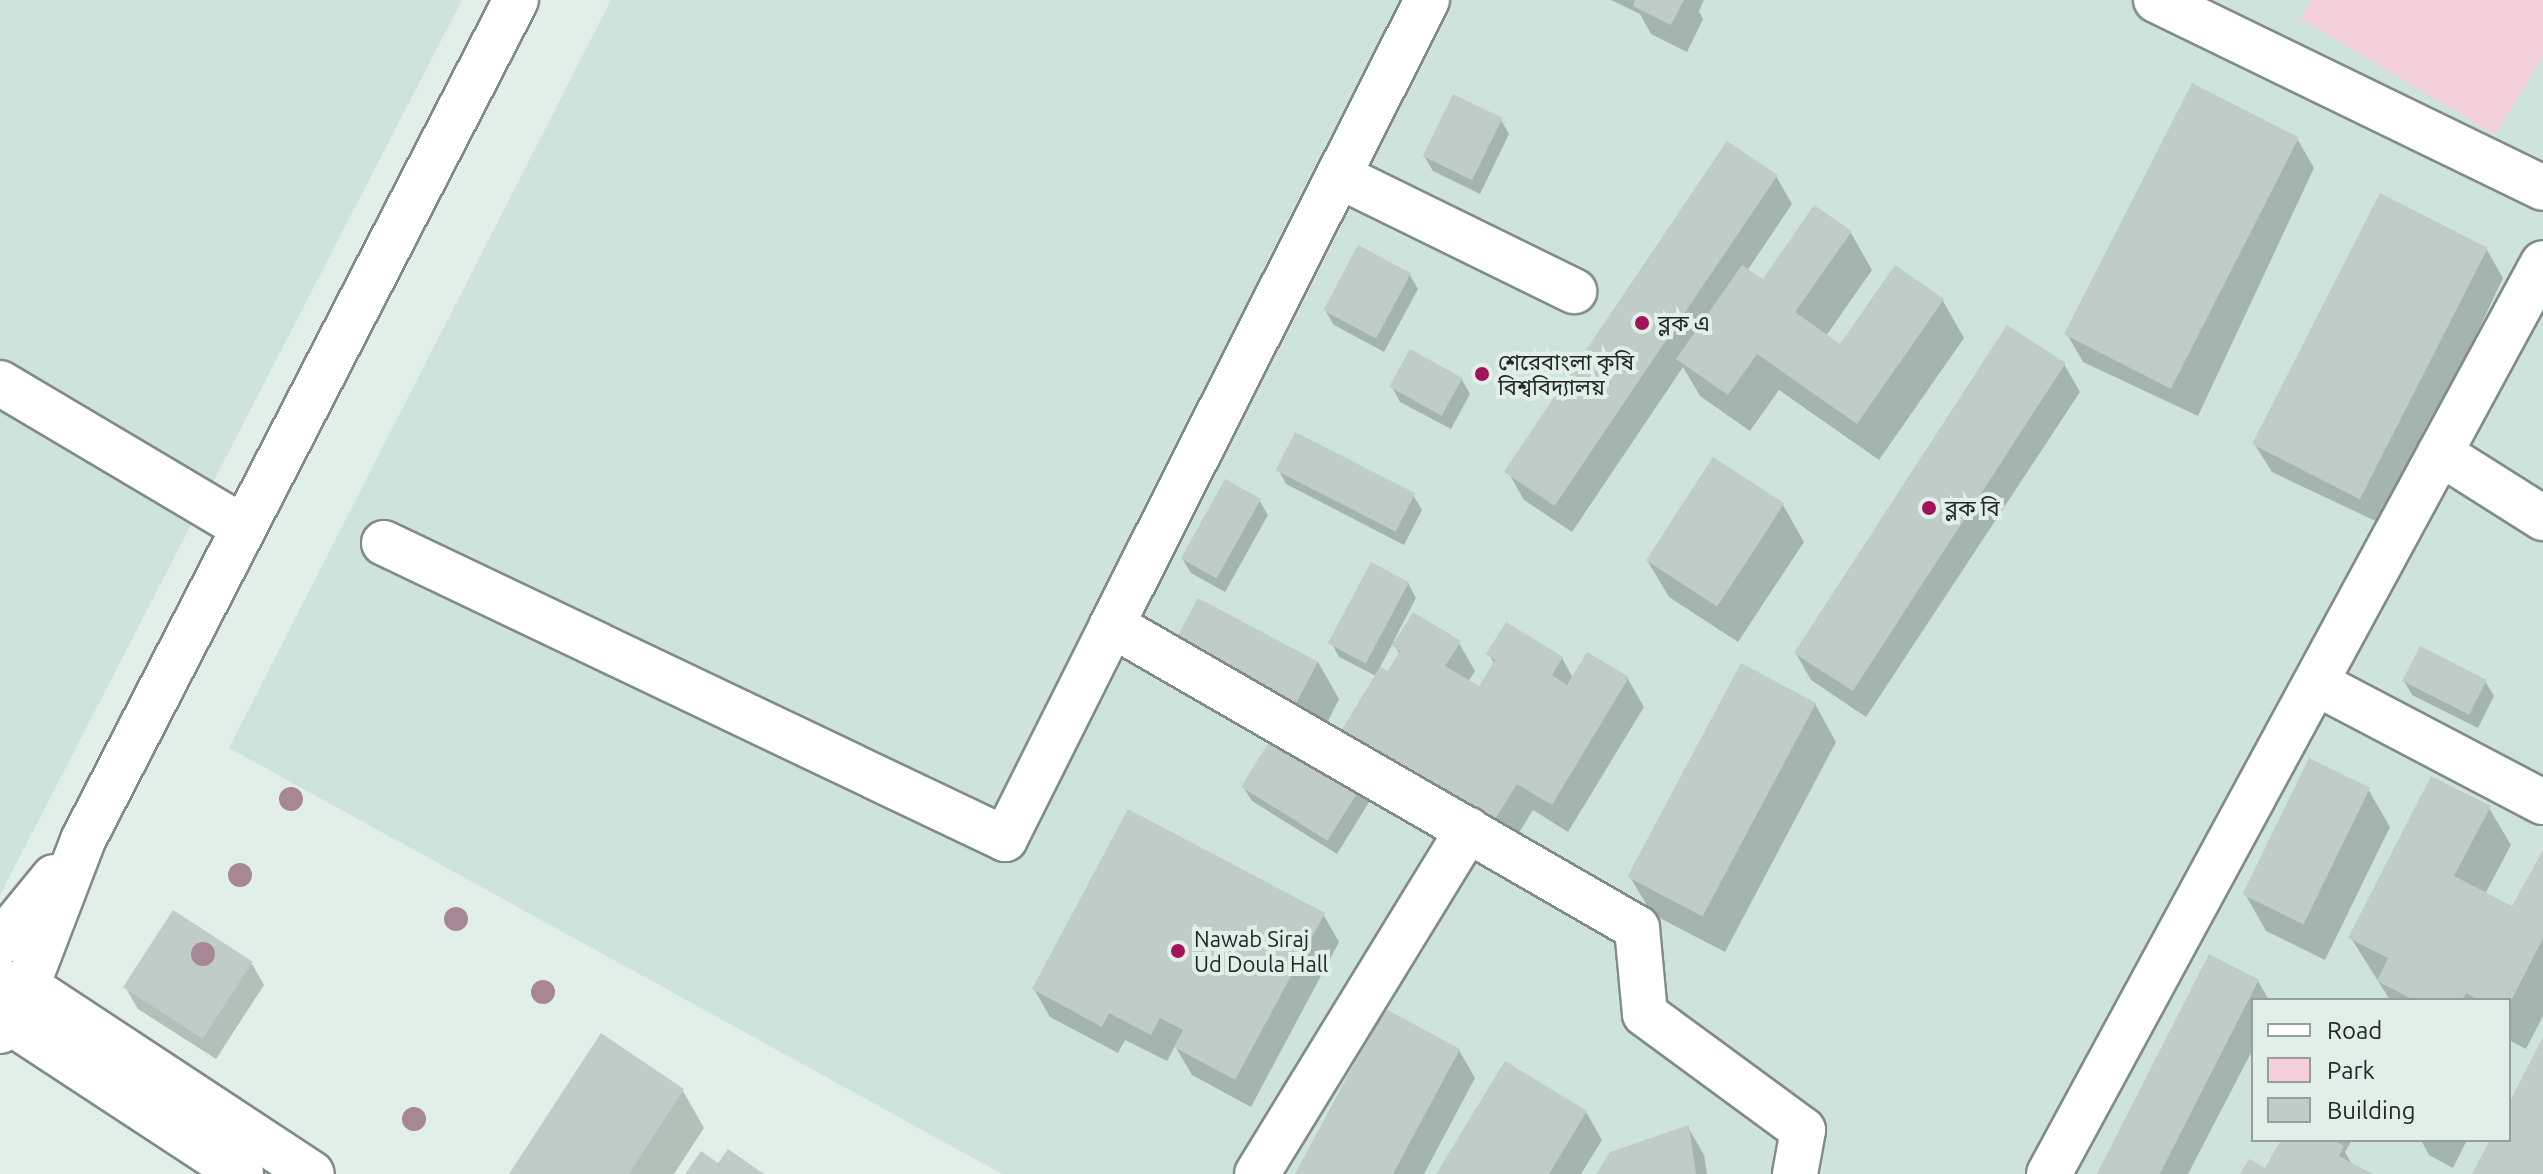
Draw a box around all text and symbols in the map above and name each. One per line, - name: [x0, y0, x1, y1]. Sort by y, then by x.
- place label: ব্লক এ: [1658, 310, 1710, 336]
- marker: ব্লক এ: [1633, 314, 1651, 332]
- place label: শেরেবাংলা কৃষি বিশ্ববিদ্যালয়: [1498, 348, 1634, 400]
- marker: শেরেবাংলা কৃষি বিশ্ববিদ্যালয়: [1473, 365, 1491, 383]
- place label: ব্লক বি: [1945, 495, 2000, 521]
- marker: ব্লক বি: [1920, 499, 1938, 517]
- place label: Nawab Siraj Ud Doula Hall: [1194, 925, 1328, 976]
- marker: Nawab Siraj Ud Doula Hall: [1169, 942, 1187, 960]
- legend: [2251, 998, 2511, 1142]
- text: Road: [2327, 1017, 2382, 1044]
- text: Park: [2327, 1057, 2375, 1084]
- text: Building: [2327, 1097, 2415, 1124]

